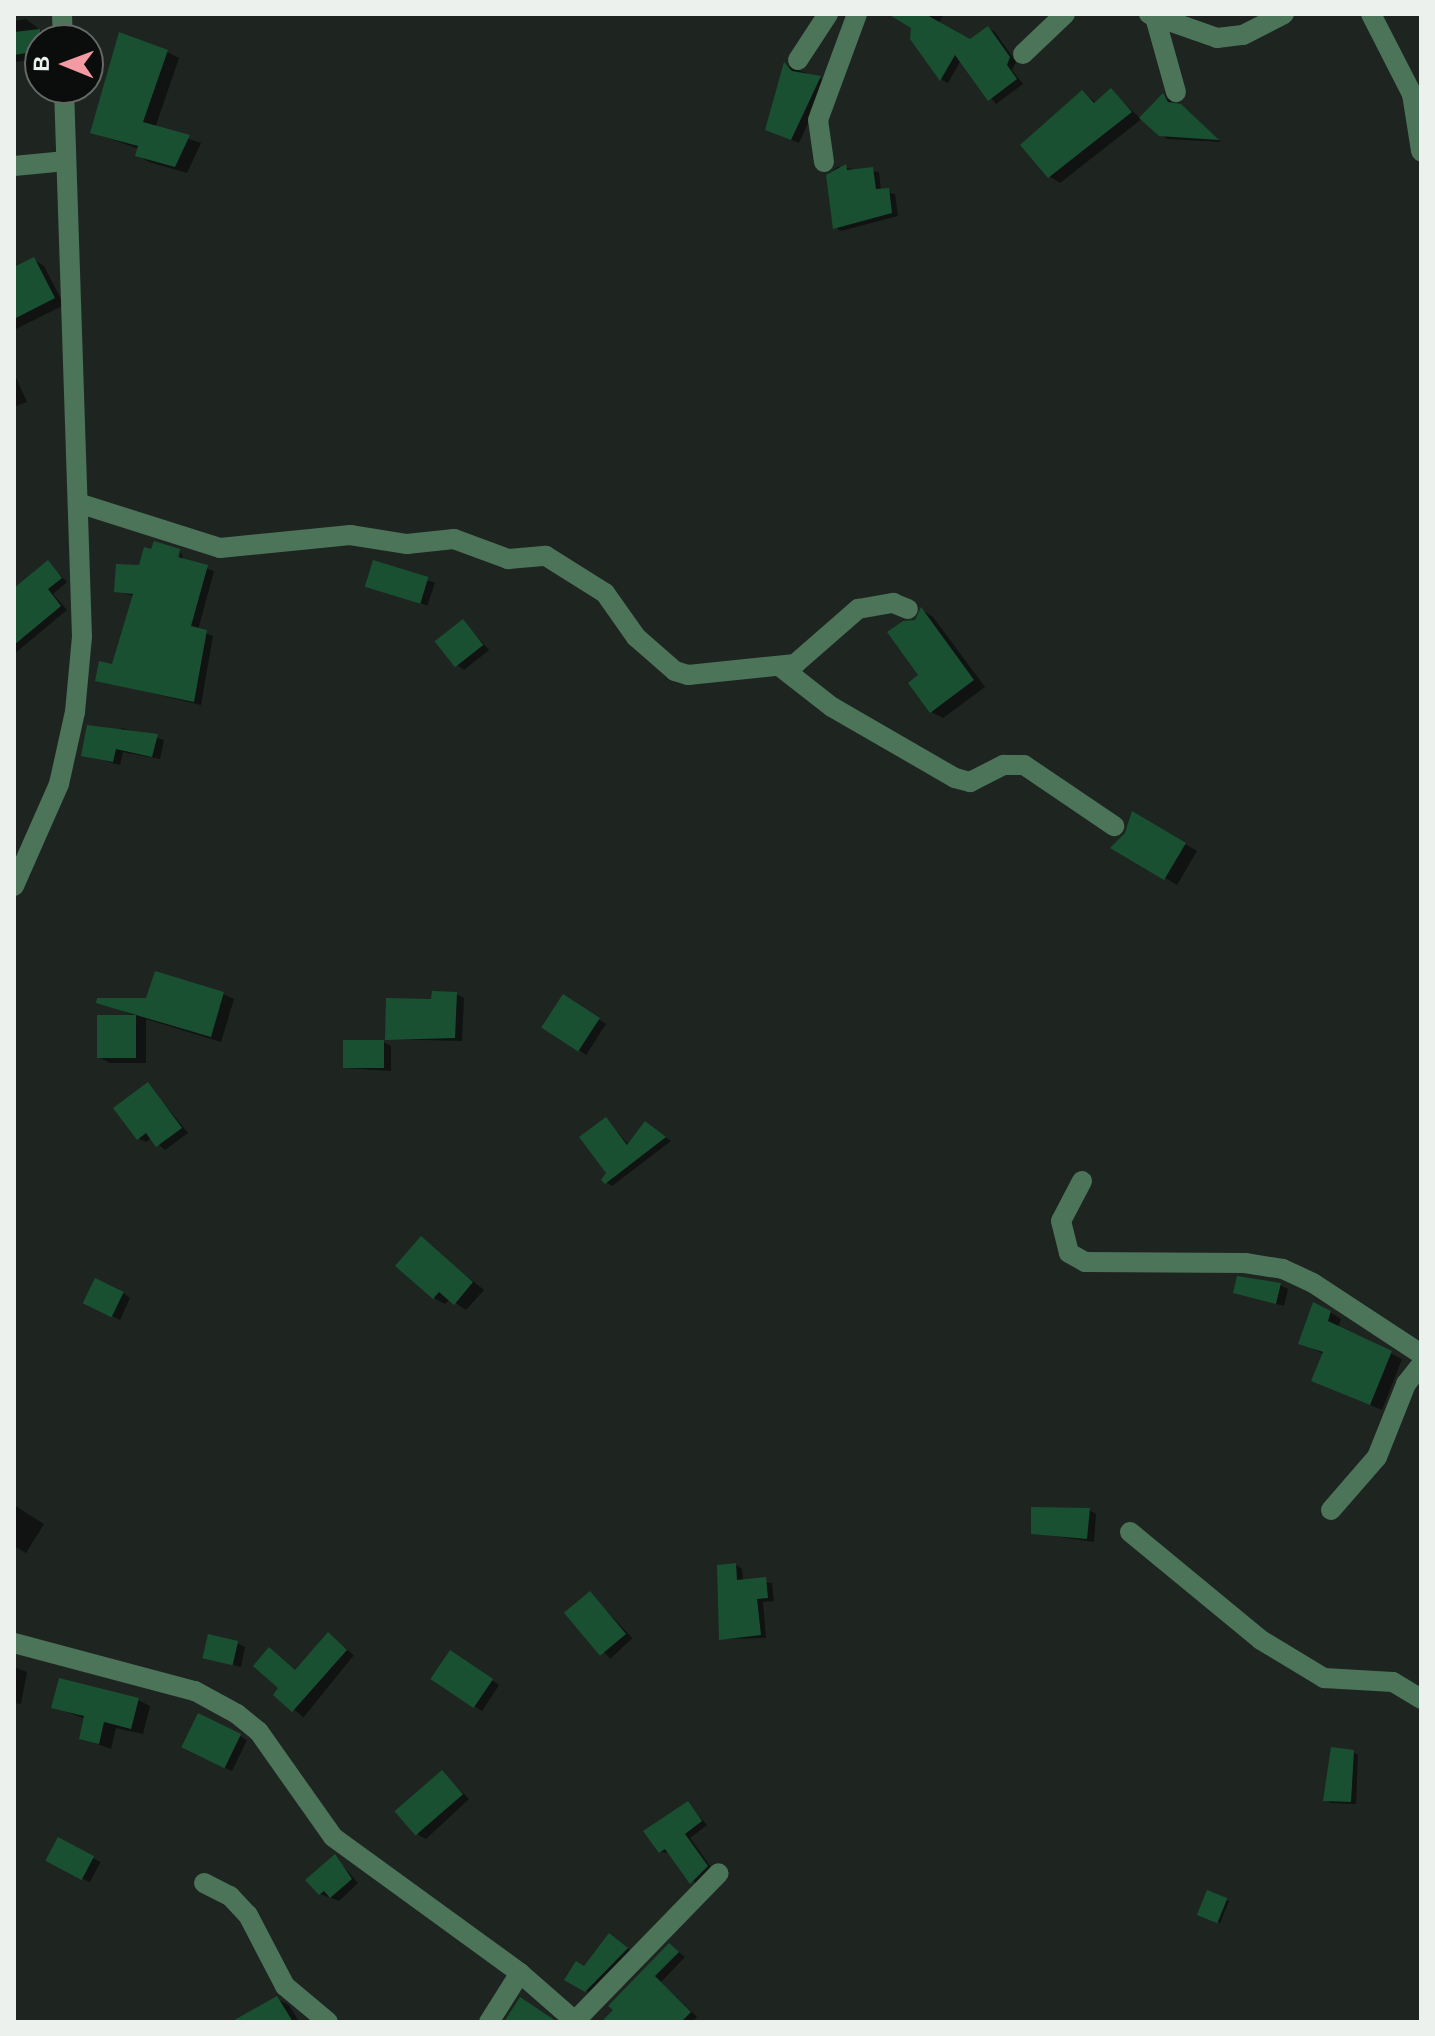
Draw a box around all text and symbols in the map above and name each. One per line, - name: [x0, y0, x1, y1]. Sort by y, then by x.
- north arrow: [24, 24, 104, 104]
- text: B: [29, 55, 54, 72]

